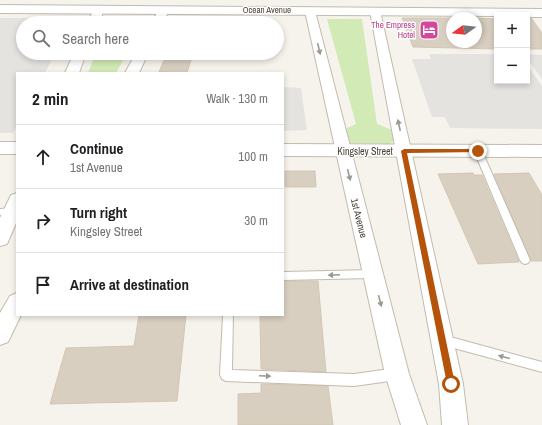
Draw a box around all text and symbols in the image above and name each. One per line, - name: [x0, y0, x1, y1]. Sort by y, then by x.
- street label: Ocean Avenue: [243, 4, 291, 16]
- north arrow: [446, 12, 482, 48]
- map controls: [494, 12, 530, 84]
- button: +: [494, 12, 530, 48]
- search box: [16, 16, 284, 60]
- place label: The Empress Hotel: [371, 19, 415, 41]
- hotel icon: The Empress Hotel: [418, 19, 440, 41]
- icon: search: [30, 27, 52, 49]
- text: Search here: [62, 28, 129, 49]
- one-way arrow: [316, 43, 322, 55]
- button: −: [494, 48, 530, 84]
- text: 2 min: [32, 87, 68, 110]
- text: Walk · 130 m: [206, 90, 268, 107]
- one-way arrow: [395, 119, 401, 132]
- text: Continue: [70, 138, 123, 159]
- route end: [469, 142, 487, 160]
- street label: Kingsley Street: [337, 145, 394, 158]
- icon: ahead: [32, 146, 54, 168]
- text: 100 m: [238, 148, 268, 165]
- text: 1st Avenue: [70, 159, 123, 176]
- one-way arrow: [346, 169, 352, 181]
- street label: 1st Avenue: [348, 197, 370, 240]
- text: Turn right: [70, 202, 127, 223]
- icon: right: [32, 210, 54, 232]
- text: 30 m: [244, 212, 268, 229]
- text: Kingsley Street: [70, 223, 142, 240]
- one-way arrow: [328, 272, 340, 279]
- icon: arrive: [32, 274, 54, 296]
- text: Arrive at destination: [70, 274, 189, 295]
- one-way arrow: [377, 295, 383, 308]
- one-way arrow: [498, 353, 511, 359]
- one-way arrow: [259, 373, 272, 379]
- route start: [442, 375, 460, 393]

